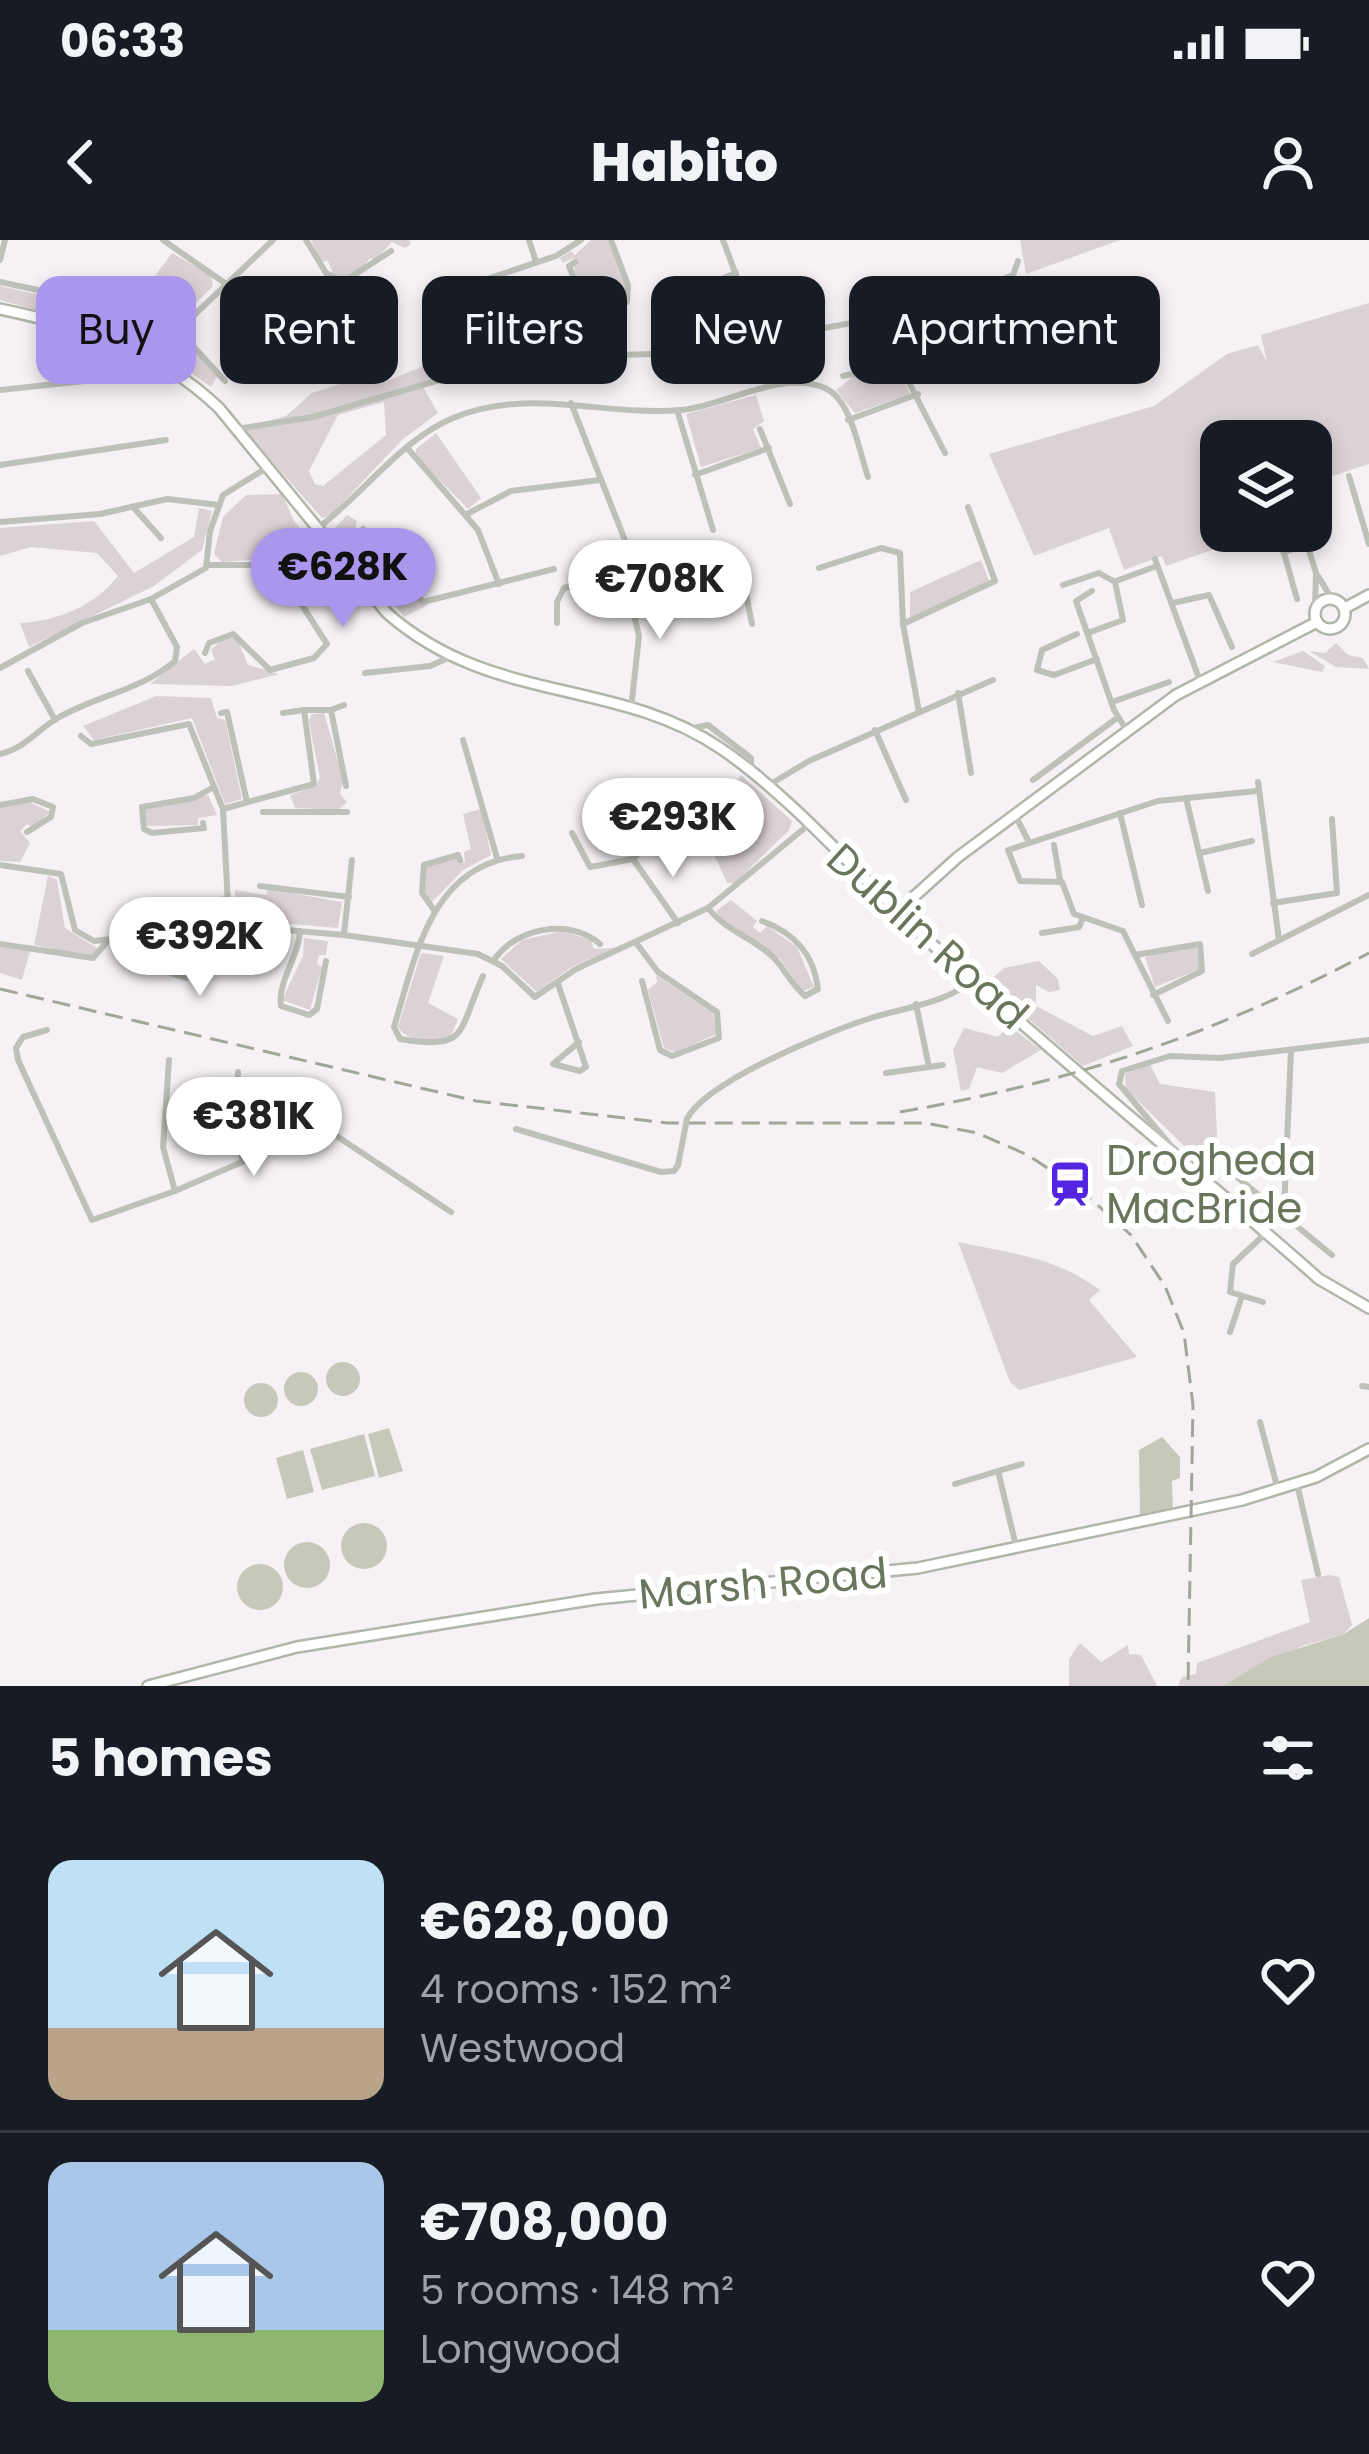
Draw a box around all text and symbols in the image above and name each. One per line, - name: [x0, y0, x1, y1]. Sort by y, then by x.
- text: 06:33: [60, 10, 185, 73]
- text: Habito: [591, 124, 778, 200]
- icon: back: [48, 129, 114, 195]
- icon: person: [1255, 129, 1321, 195]
- chip: Buy: [36, 276, 196, 384]
- chip: Rent: [220, 276, 398, 384]
- chip: Filters: [422, 276, 627, 384]
- chip: New: [651, 276, 825, 384]
- chip: Apartment: [849, 276, 1160, 384]
- map controls: [1200, 420, 1332, 552]
- button: layers: [1200, 420, 1332, 552]
- pin: €628K: [259, 528, 427, 630]
- text: €628K: [278, 539, 408, 594]
- pin: €708K: [576, 540, 744, 642]
- text: €708K: [595, 551, 725, 606]
- pin: €293K: [589, 778, 757, 880]
- text: €293K: [609, 789, 737, 844]
- street label: Dublin Road: [814, 830, 1041, 1043]
- pin: €392K: [116, 897, 284, 999]
- text: €392K: [136, 908, 264, 963]
- pin: €381K: [170, 1077, 338, 1179]
- text: €381K: [193, 1088, 315, 1143]
- place label: Drogheda MacBride: [1106, 1131, 1316, 1238]
- station icon: Drogheda MacBride: [1045, 1159, 1095, 1209]
- street label: Marsh Road: [636, 1543, 890, 1624]
- text: 5 homes: [48, 1722, 273, 1794]
- icon: filters: [1255, 1725, 1321, 1791]
- text: €628,000: [420, 1885, 670, 1957]
- icon: home: [144, 1908, 288, 2052]
- icon: heart: [1255, 1947, 1321, 2013]
- text: 4 rooms · 152 m²: [420, 1962, 732, 2017]
- text: Westwood: [420, 2021, 625, 2076]
- text: €708,000: [420, 2186, 669, 2258]
- icon: home: [144, 2210, 288, 2354]
- icon: heart: [1255, 2249, 1321, 2315]
- text: 5 rooms · 148 m²: [420, 2263, 734, 2318]
- text: Longwood: [420, 2322, 621, 2377]

